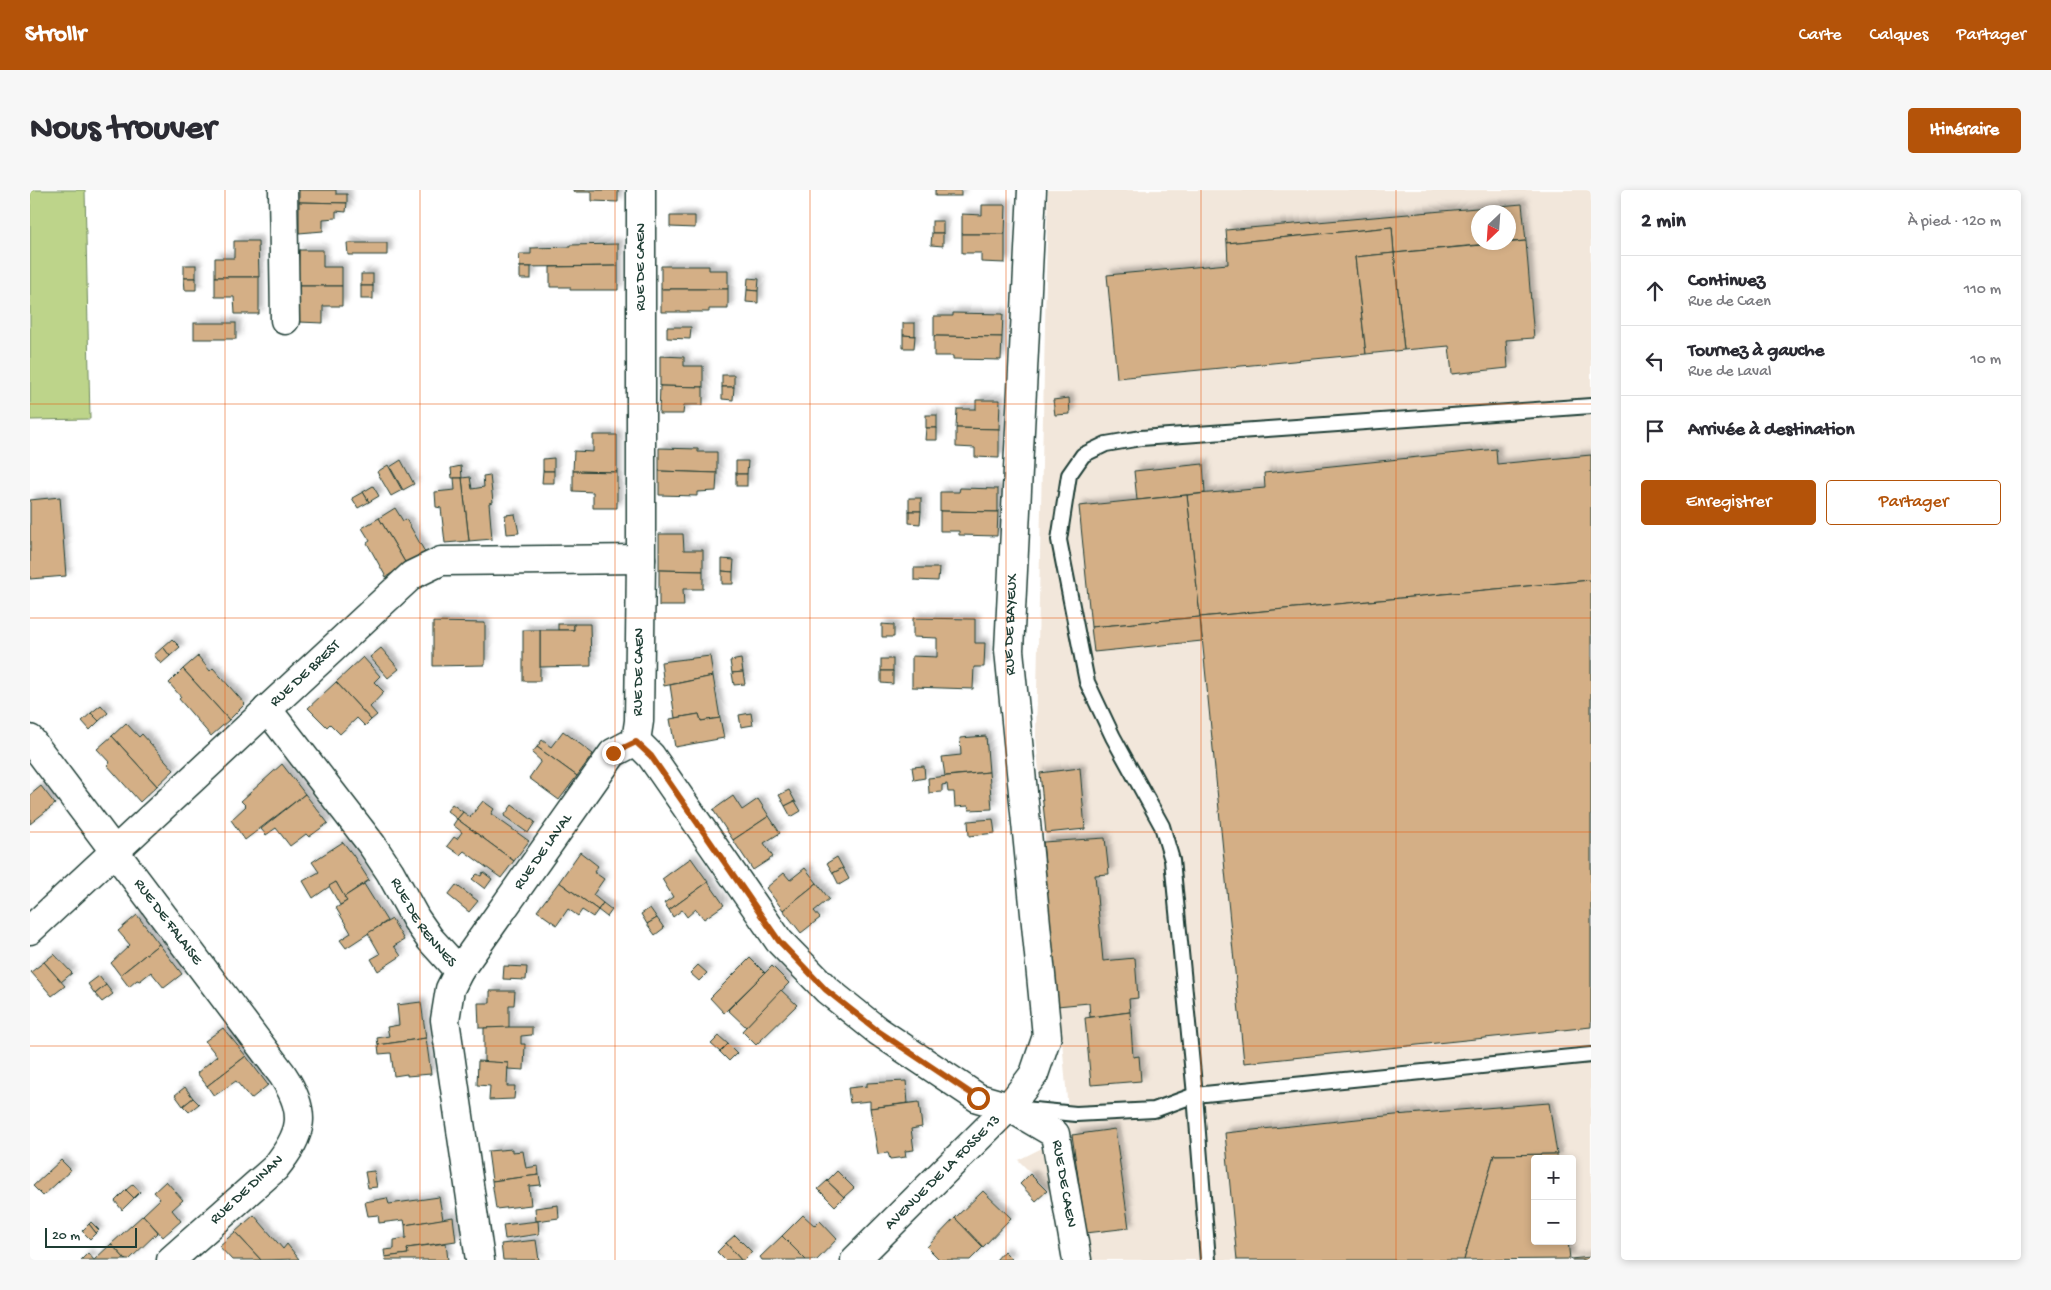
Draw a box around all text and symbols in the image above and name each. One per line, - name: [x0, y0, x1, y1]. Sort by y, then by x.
- text: Strollr: [25, 21, 86, 50]
- text: Carte: [1799, 25, 1842, 46]
- text: Calques: [1870, 25, 1928, 46]
- text: Partager: [1956, 25, 2026, 46]
- button: Itinéraire: [1908, 108, 2021, 153]
- text: Nous trouver: [30, 110, 216, 151]
- north arrow: [1471, 205, 1516, 250]
- text: 2 min: [1641, 210, 1686, 235]
- text: À pied · 120 m: [1908, 213, 2001, 232]
- street label: RUE DE CAEN: [632, 223, 650, 311]
- text: Continuez: [1688, 270, 1765, 293]
- icon: ahead: [1641, 277, 1669, 305]
- text: 110 m: [1964, 281, 2001, 300]
- text: Rue de Caen: [1688, 293, 1771, 312]
- text: Tournez à gauche: [1688, 340, 1824, 363]
- icon: left: [1641, 347, 1669, 375]
- text: 10 m: [1970, 351, 2001, 370]
- text: Rue de Laval: [1688, 363, 1772, 382]
- icon: arrive: [1641, 417, 1669, 445]
- text: Arrivée à destination: [1688, 419, 1854, 442]
- button: Enregistrer: [1641, 480, 1816, 525]
- button: Partager: [1826, 480, 2001, 525]
- street label: RUE DE BAYEUX: [1000, 572, 1022, 676]
- street label: RUE DE CAEN: [629, 628, 649, 716]
- street label: RUE DE BREST: [266, 636, 345, 711]
- route end: [602, 742, 625, 765]
- street label: RUE DE LAVAL: [510, 810, 577, 893]
- street label: RUE DE FALAISE: [130, 875, 206, 969]
- street label: RUE DE RENNES: [386, 875, 460, 971]
- route start: [967, 1087, 990, 1110]
- street label: AVENUE DE LA FOSSE 13: [881, 1111, 1005, 1234]
- street label: RUE DE CAEN: [1047, 1139, 1080, 1229]
- street label: RUE DE DINAN: [207, 1151, 288, 1229]
- map controls: [1531, 1155, 1576, 1245]
- button: +: [1531, 1155, 1576, 1200]
- button: −: [1531, 1200, 1576, 1245]
- scale bar: [45, 1225, 138, 1248]
- text: 20 m: [52, 1228, 80, 1245]

